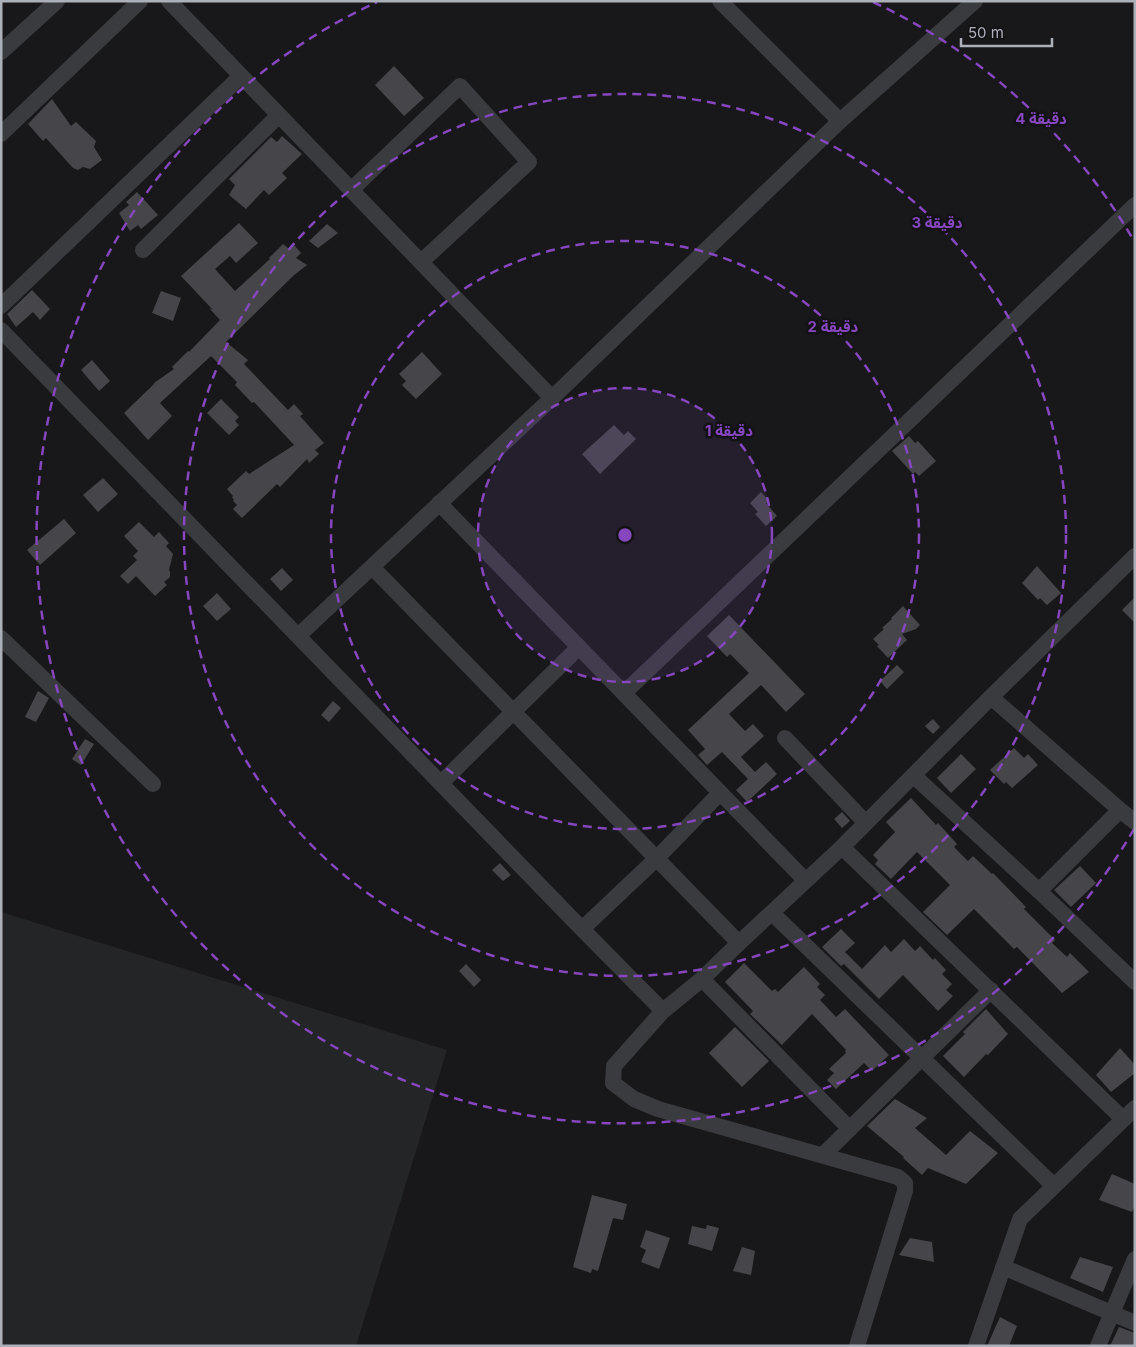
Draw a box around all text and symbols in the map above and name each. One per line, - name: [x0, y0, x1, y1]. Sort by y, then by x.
- scale bar: [961, 15, 1052, 47]
- text: 50 m: [968, 23, 1004, 42]
- text: 4 دقيقة: [1015, 109, 1067, 128]
- text: 3 دقيقة: [912, 213, 963, 232]
- text: 2 دقيقة: [808, 317, 859, 336]
- text: 1 دقيقة: [705, 421, 753, 440]
- centre of rings: [616, 526, 634, 544]

